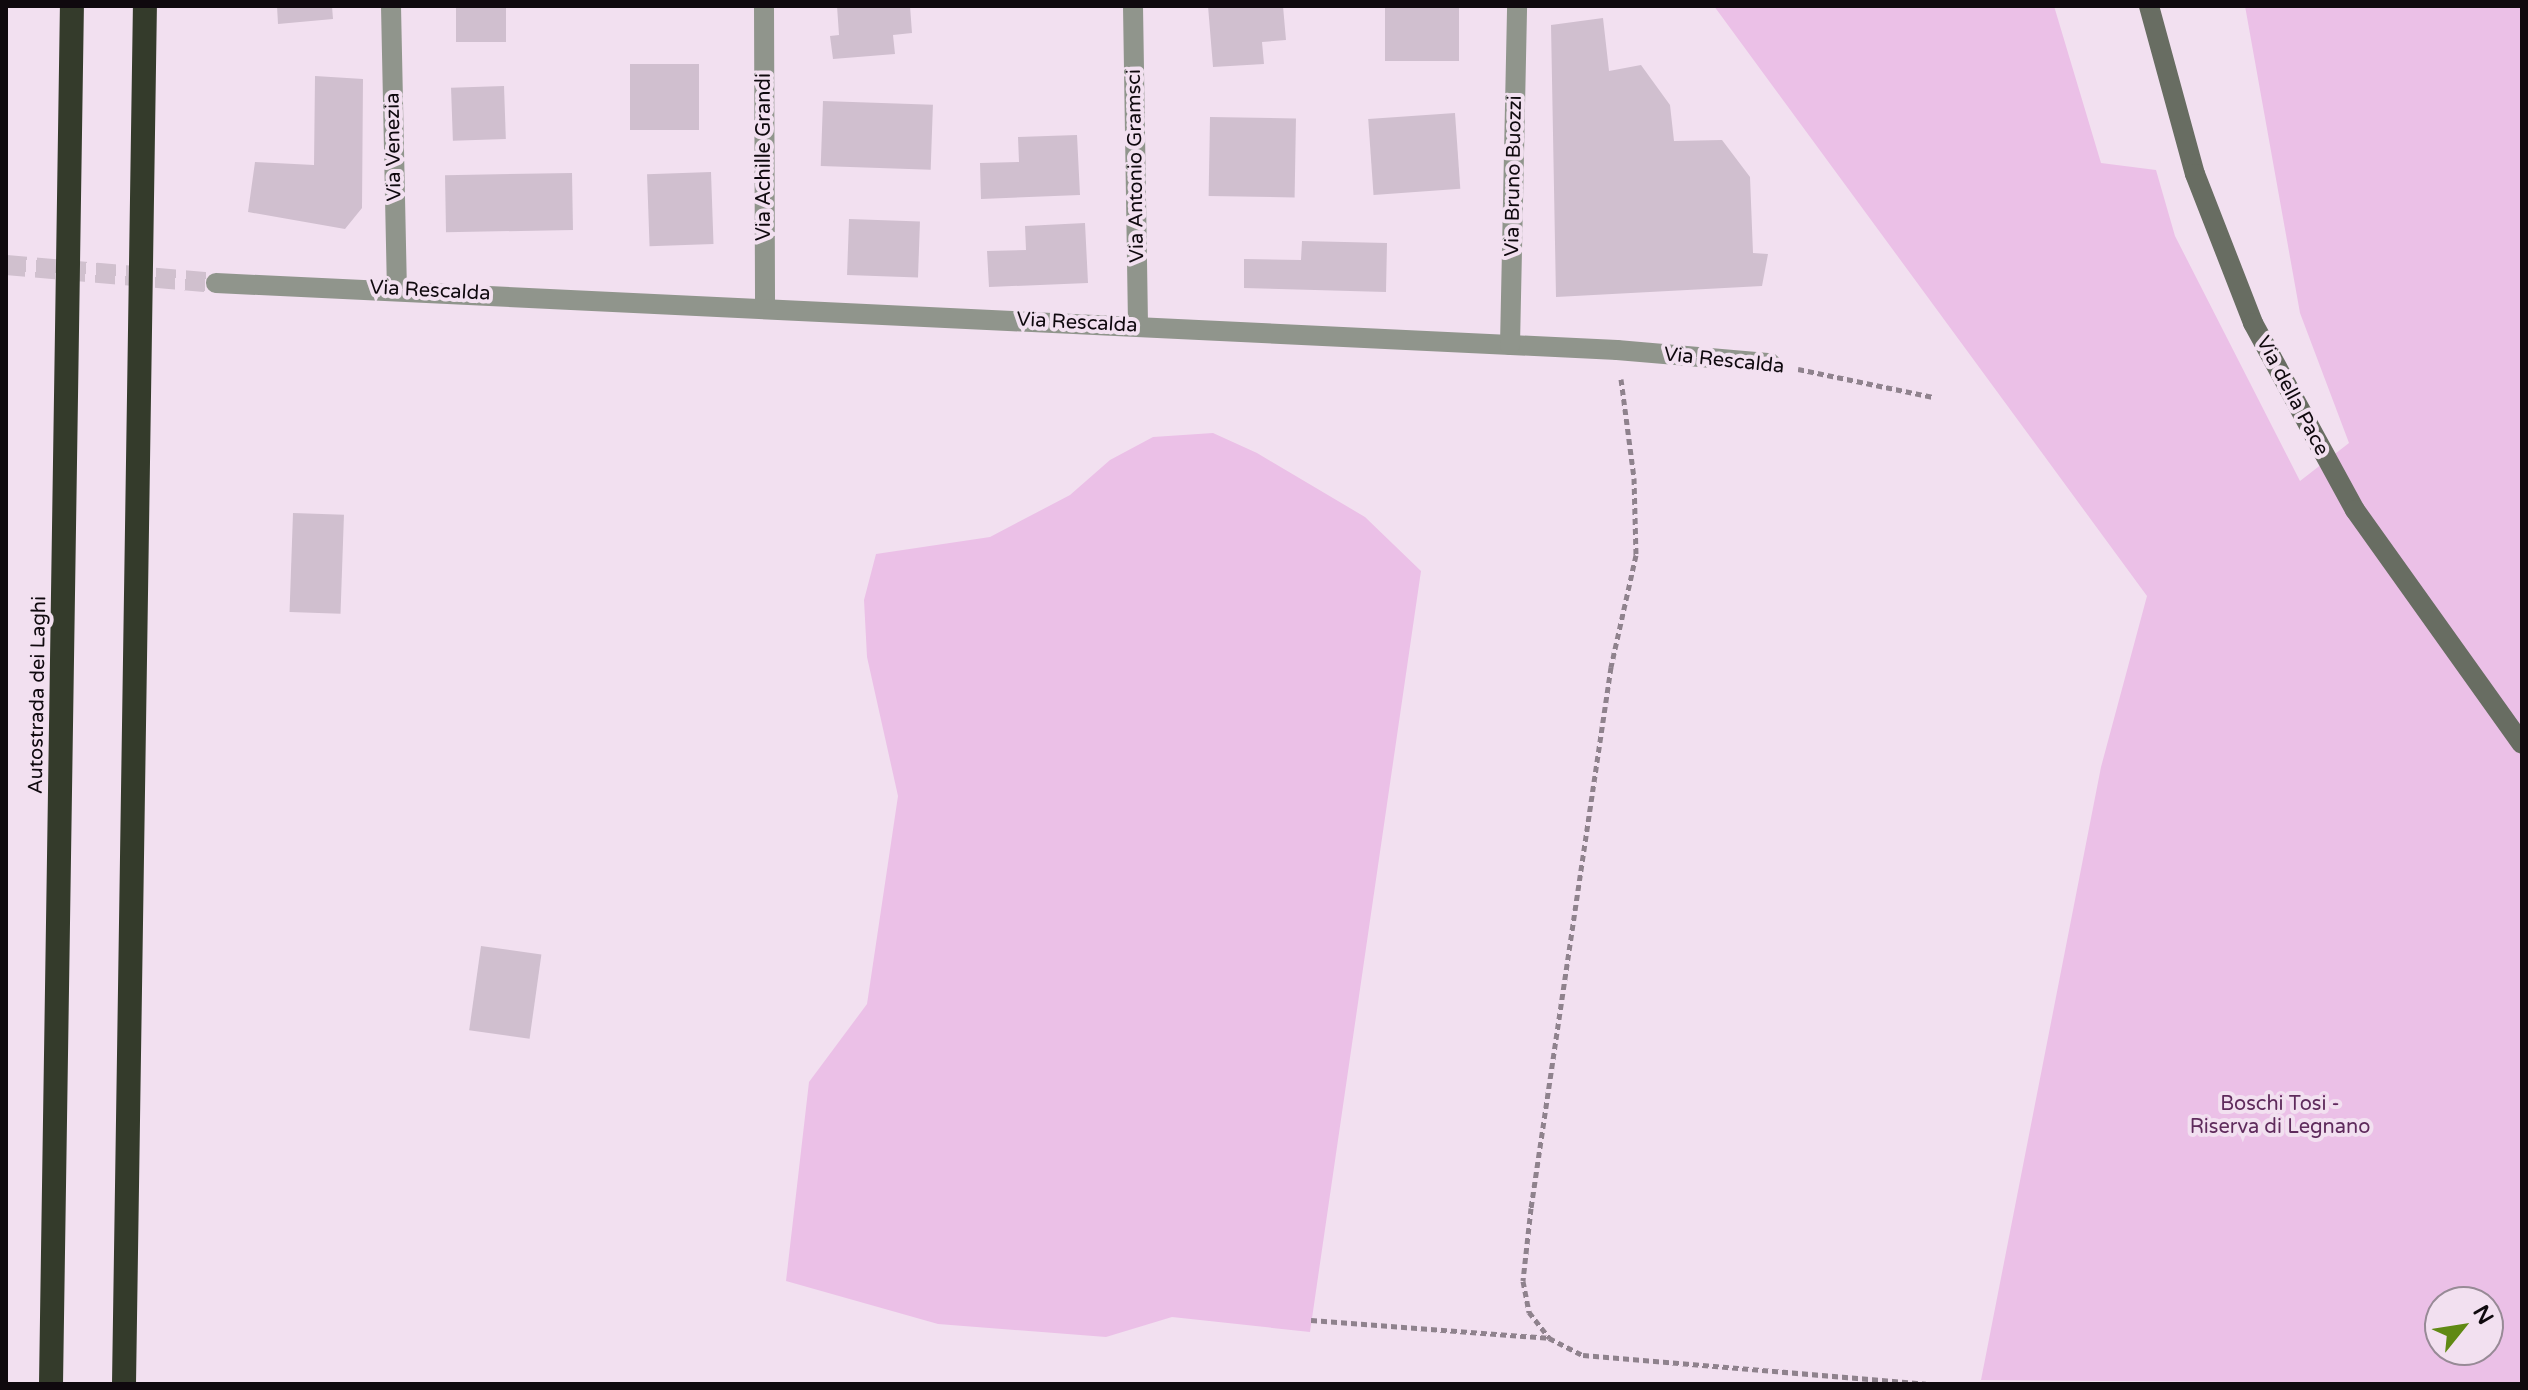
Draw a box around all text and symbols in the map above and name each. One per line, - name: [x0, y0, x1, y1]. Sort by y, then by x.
- street label: Via Antonio Gramsci: [1122, 69, 1150, 263]
- street label: Via Achille Grandi: [752, 73, 776, 241]
- street label: Via Venezia: [381, 92, 407, 202]
- street label: Via Bruno Buozzi: [1501, 95, 1527, 257]
- street label: Via Rescalda: [369, 276, 491, 306]
- street label: Via Rescalda: [1016, 308, 1138, 338]
- street label: Via della Pace: [2251, 332, 2333, 460]
- street label: Via Rescalda: [1663, 343, 1785, 379]
- street label: Autostrada dei Laghi: [24, 596, 52, 794]
- park label: Boschi Tosi - Riserva di Legnano: [2190, 1093, 2370, 1140]
- north arrow: [2424, 1286, 2504, 1366]
- text: N: [2467, 1301, 2499, 1329]

